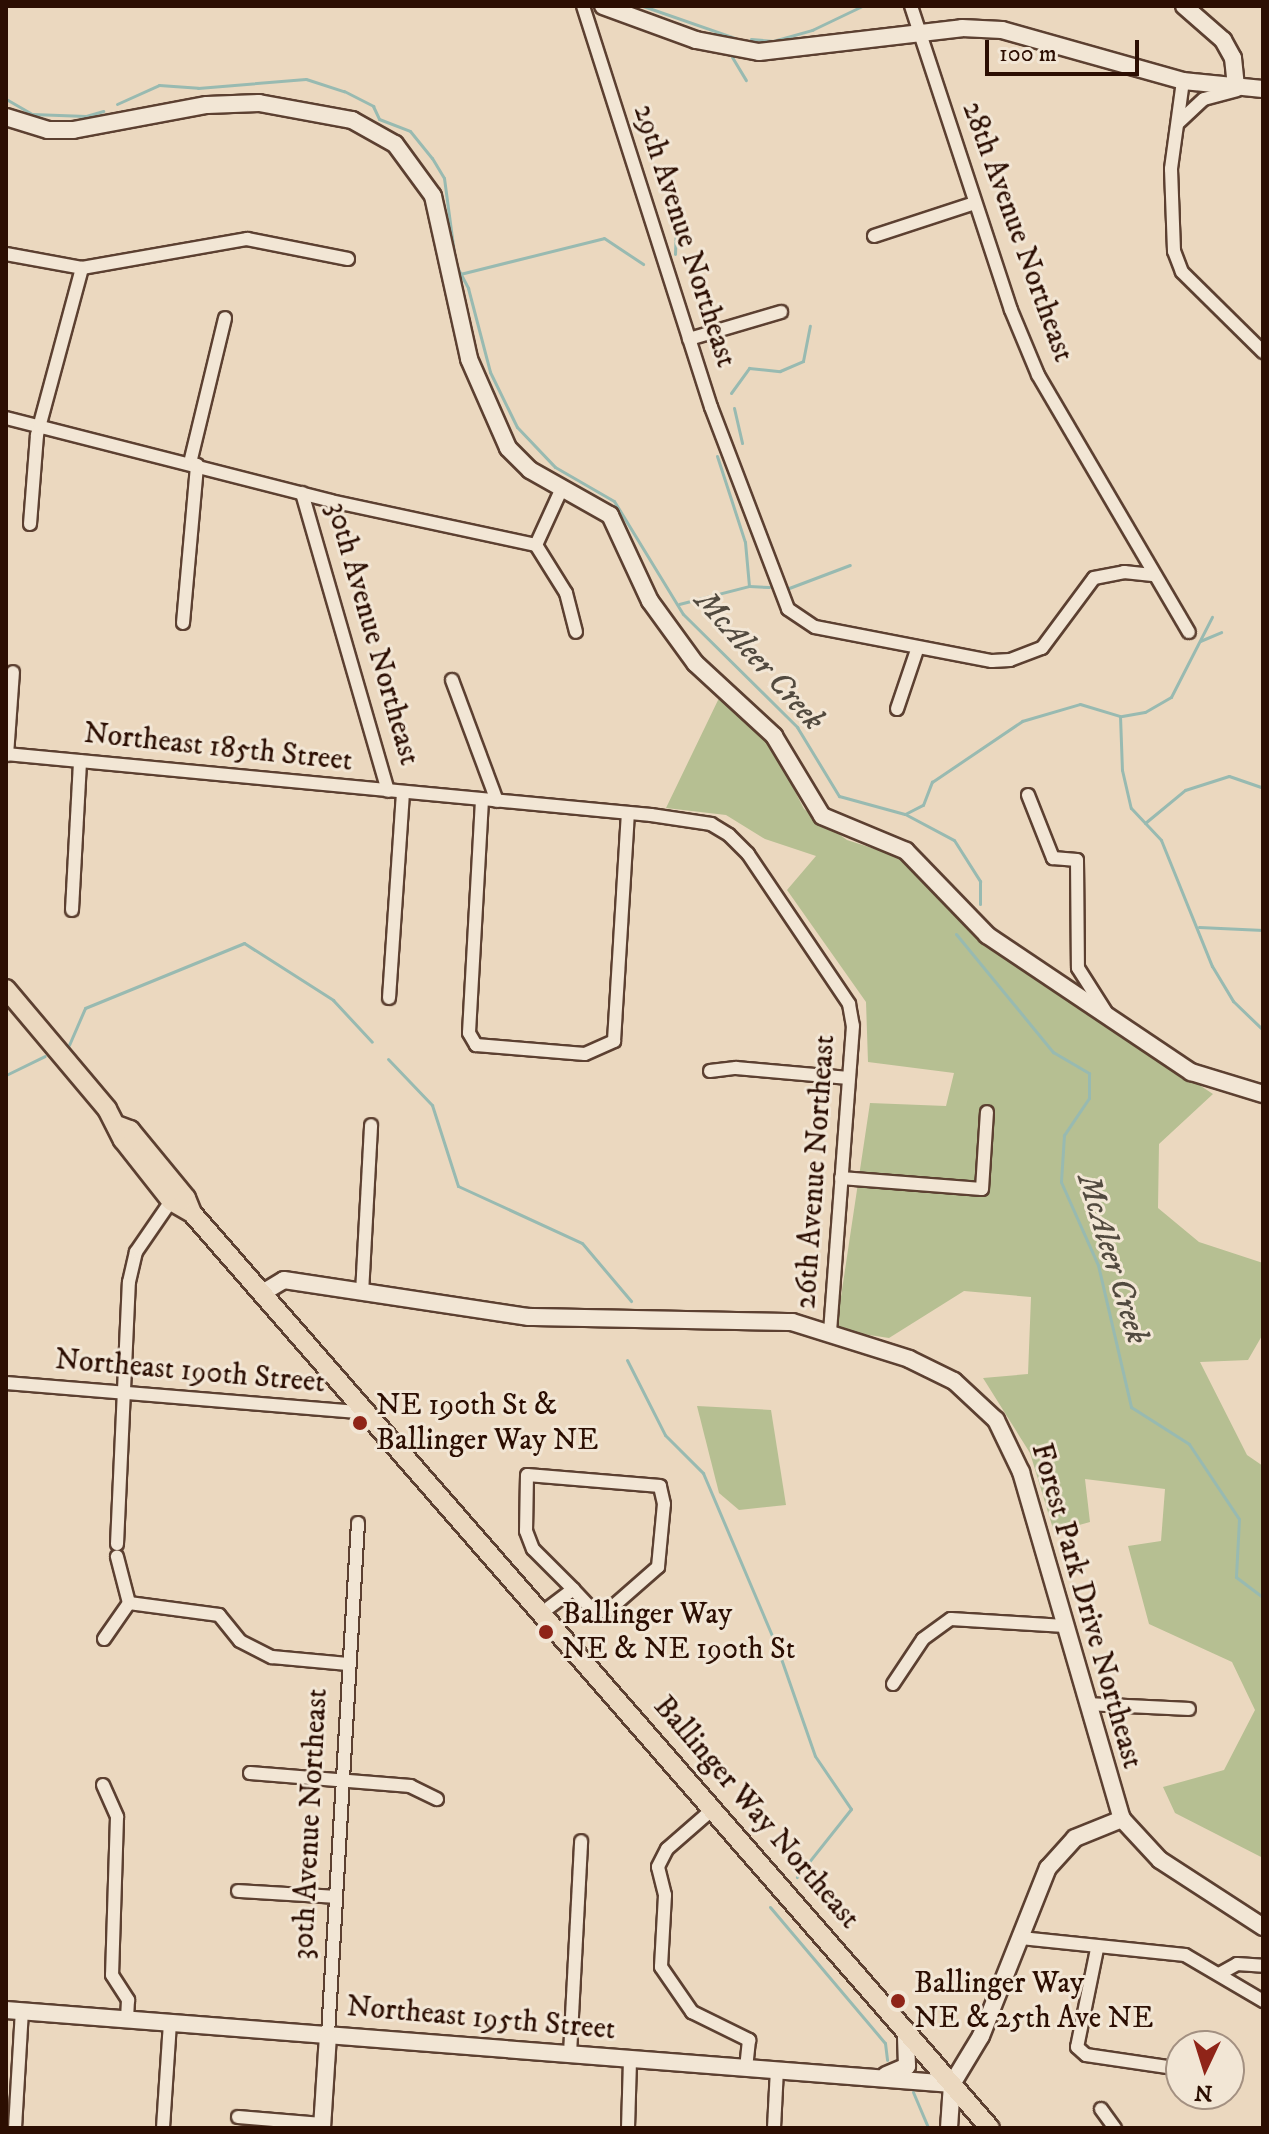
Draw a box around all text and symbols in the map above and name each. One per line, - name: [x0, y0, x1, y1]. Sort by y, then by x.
- scale bar: [989, 24, 1143, 74]
- text: 100 m: [999, 39, 1057, 69]
- street label: 28th Avenue Northeast: [953, 97, 1081, 367]
- street label: 29th Avenue Northeast: [625, 100, 743, 372]
- street label: 30th Avenue Northeast: [317, 498, 427, 770]
- water label: McAleer Creek: [686, 583, 832, 739]
- street label: Northeast 185th Street: [82, 716, 354, 780]
- street label: 26th Avenue Northeast: [788, 1034, 844, 1310]
- water label: McAleer Creek: [1068, 1169, 1156, 1349]
- street label: Northeast 190th Street: [53, 1342, 327, 1402]
- place label: NE 190th St & Ballinger Way NE: [376, 1388, 599, 1458]
- marker: NE 190th St & Ballinger Way NE: [351, 1414, 369, 1432]
- street label: Forest Park Drive Northeast: [1022, 1439, 1150, 1773]
- place label: Ballinger Way NE & NE 190th St: [562, 1597, 795, 1668]
- marker: Ballinger Way NE & NE 190th St: [537, 1623, 555, 1641]
- street label: 30th Avenue Northeast: [286, 1687, 336, 1961]
- street label: Ballinger Way Northeast: [645, 1689, 867, 1937]
- place label: Ballinger Way NE & 25th Ave NE: [914, 1966, 1153, 2036]
- street label: Northeast 195th Street: [345, 1989, 617, 2049]
- marker: Ballinger Way NE & 25th Ave NE: [889, 1992, 907, 2010]
- north arrow: [1165, 2030, 1245, 2110]
- text: N: [1193, 2078, 1213, 2107]

